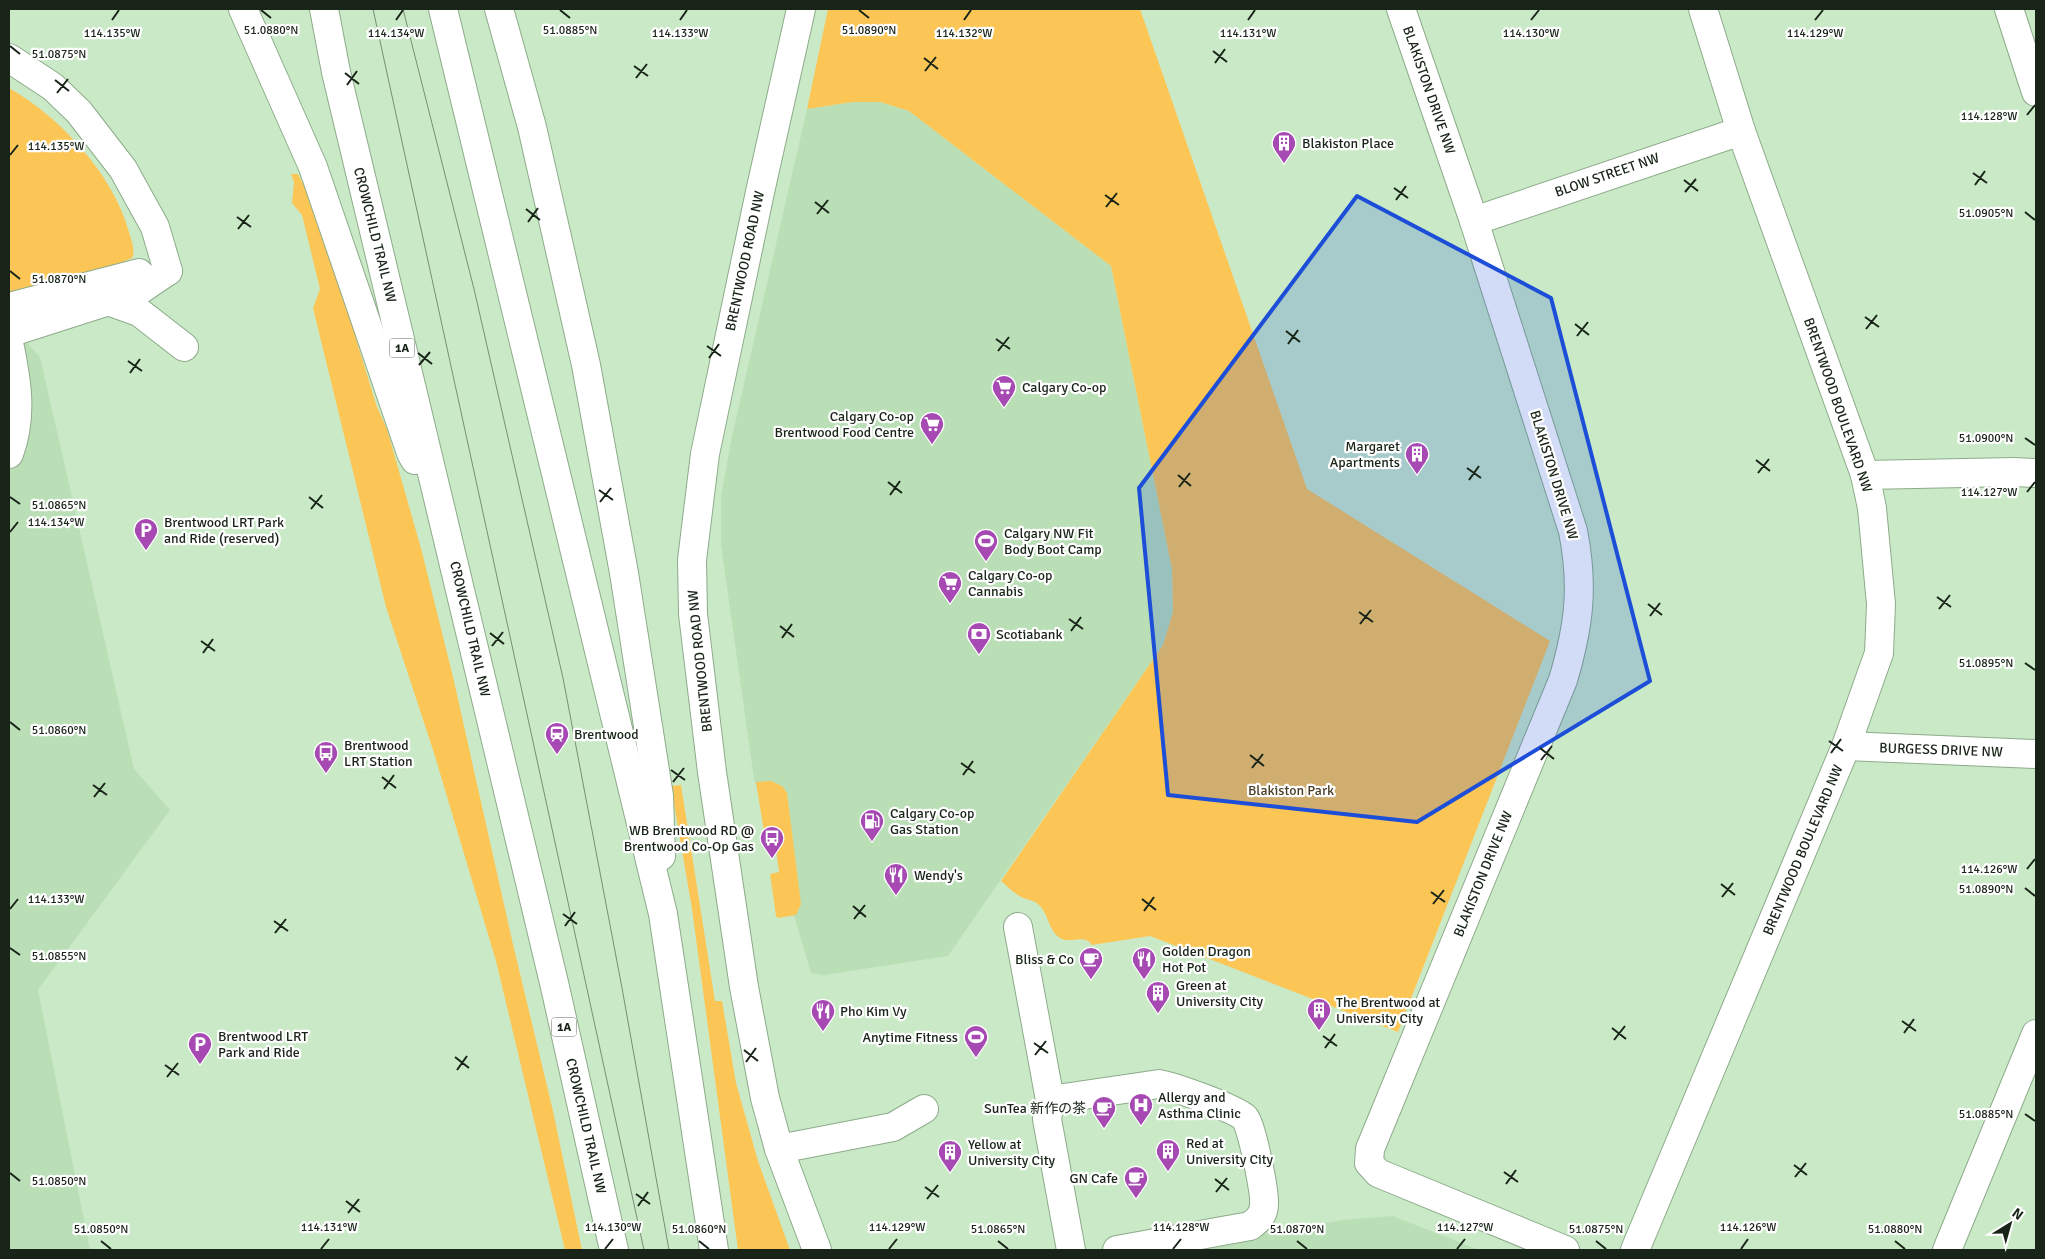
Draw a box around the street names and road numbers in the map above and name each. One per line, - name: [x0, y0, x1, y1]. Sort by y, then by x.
- street label: BLAKISTON DRIVE NW: [1399, 24, 1459, 156]
- street label: BLOW STREET NW: [1552, 149, 1662, 201]
- street label: CROWCHILD TRAIL NW: [350, 166, 400, 304]
- street label: BRENTWOOD ROAD NW: [722, 189, 768, 333]
- street label: BRENTWOOD BOULEVARD NW: [1800, 315, 1876, 495]
- road number: 1A: [390, 338, 414, 358]
- street label: BLAKISTON DRIVE NW: [1526, 408, 1582, 542]
- street label: CROWCHILD TRAIL NW: [446, 560, 494, 699]
- street label: BRENTWOOD ROAD NW: [684, 589, 716, 733]
- street label: BURGESS DRIVE NW: [1879, 739, 2003, 761]
- street label: BRENTWOOD BOULEVARD NW: [1759, 762, 1847, 938]
- street label: BLAKISTON DRIVE NW: [1450, 808, 1516, 939]
- road number: 1A: [552, 1018, 576, 1036]
- street label: CROWCHILD TRAIL NW: [562, 1057, 610, 1196]

